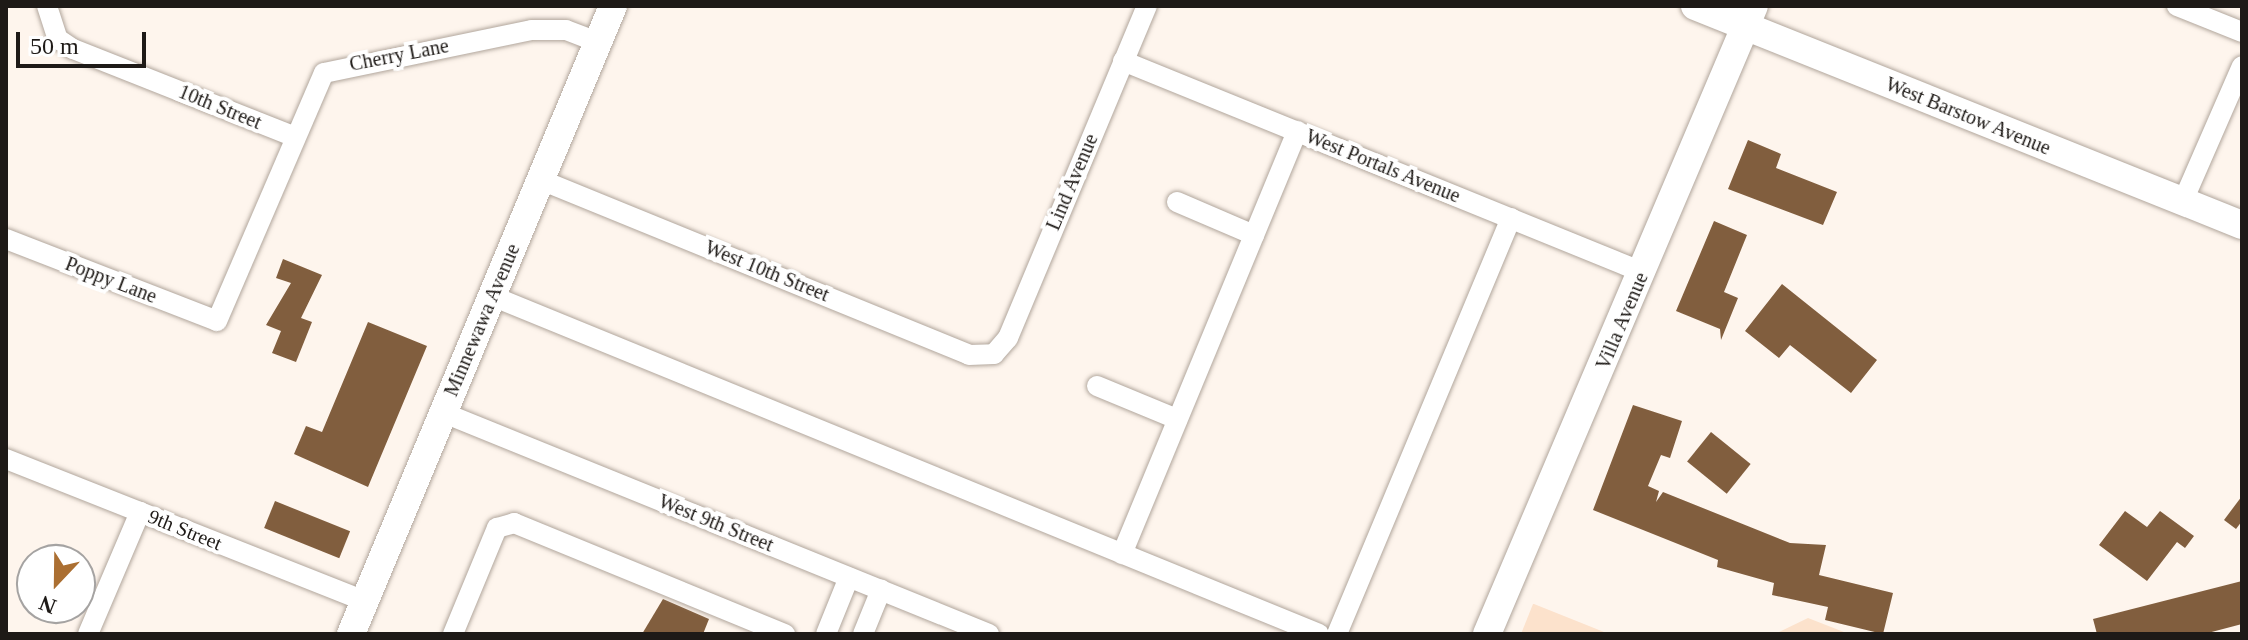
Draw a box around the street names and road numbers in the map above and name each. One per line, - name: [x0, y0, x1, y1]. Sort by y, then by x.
- street label: Cherry Lane: [347, 34, 451, 76]
- street label: West Barstow Avenue: [1882, 72, 2054, 160]
- street label: 10th Street: [175, 80, 265, 134]
- street label: West Portals Avenue: [1302, 124, 1464, 208]
- street label: Lind Avenue: [1041, 130, 1103, 234]
- street label: West 10th Street: [701, 235, 833, 307]
- street label: Minnewawa Avenue: [439, 240, 525, 400]
- street label: Poppy Lane: [62, 252, 160, 308]
- street label: Villa Avenue: [1591, 268, 1653, 374]
- street label: West 9th Street: [655, 489, 777, 557]
- street label: 9th Street: [145, 504, 225, 556]

